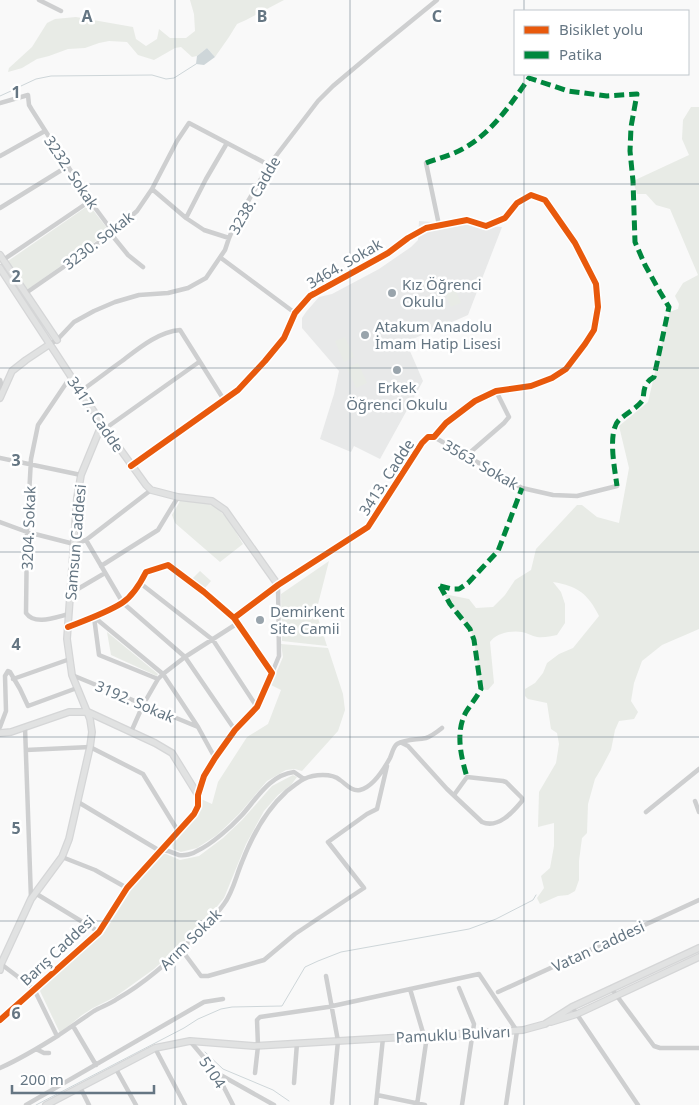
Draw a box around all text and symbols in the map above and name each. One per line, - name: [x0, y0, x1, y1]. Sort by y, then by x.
- text: A: [81, 5, 93, 27]
- text: B: [257, 5, 267, 27]
- text: C: [432, 5, 442, 27]
- legend: [514, 10, 689, 75]
- text: Bisiklet yolu: [559, 19, 643, 39]
- text: Patika: [559, 44, 602, 64]
- text: 1: [11, 81, 21, 103]
- street label: 3232. Sokak: [40, 132, 104, 212]
- street label: 3238. Cadde: [224, 152, 284, 238]
- street label: 3230. Sokak: [59, 206, 137, 274]
- street label: 3464. Sokak: [303, 233, 385, 293]
- text: 2: [11, 265, 21, 287]
- place label: Kız Öğrenci Okulu: [402, 274, 482, 311]
- marker: Kız Öğrenci Okulu: [386, 287, 398, 299]
- place label: Atakum Anadolu İmam Hatip Lisesi: [375, 316, 501, 353]
- marker: Atakum Anadolu İmam Hatip Lisesi: [359, 329, 371, 341]
- marker: Erkek Öğrenci Okulu: [391, 364, 403, 376]
- street label: 3417. Cadde: [63, 372, 129, 456]
- place label: Erkek Öğrenci Okulu: [346, 377, 448, 414]
- street label: 3563. Sokak: [440, 434, 522, 494]
- street label: 3413. Cadde: [354, 435, 418, 519]
- text: 3: [11, 449, 21, 471]
- street label: Samsun Caddesi: [60, 483, 90, 601]
- street label: 3204. Sokak: [17, 486, 39, 570]
- place label: Demirkent Site Camii: [270, 601, 345, 638]
- marker: Demirkent Site Camii: [254, 614, 266, 626]
- text: 4: [11, 633, 21, 655]
- street label: 3192. Sokak: [92, 675, 178, 727]
- text: 5: [11, 817, 21, 839]
- street label: Arım Sokak: [155, 904, 225, 974]
- street label: Barış Caddesi: [15, 910, 99, 990]
- street label: Vatan Caddesi: [548, 916, 648, 976]
- text: 6: [11, 1002, 21, 1024]
- street label: Pamuklu Bulvarı: [395, 1021, 511, 1047]
- street label: 5104: [195, 1052, 231, 1092]
- scale bar: [12, 1062, 155, 1094]
- text: 200 m: [20, 1069, 64, 1089]

